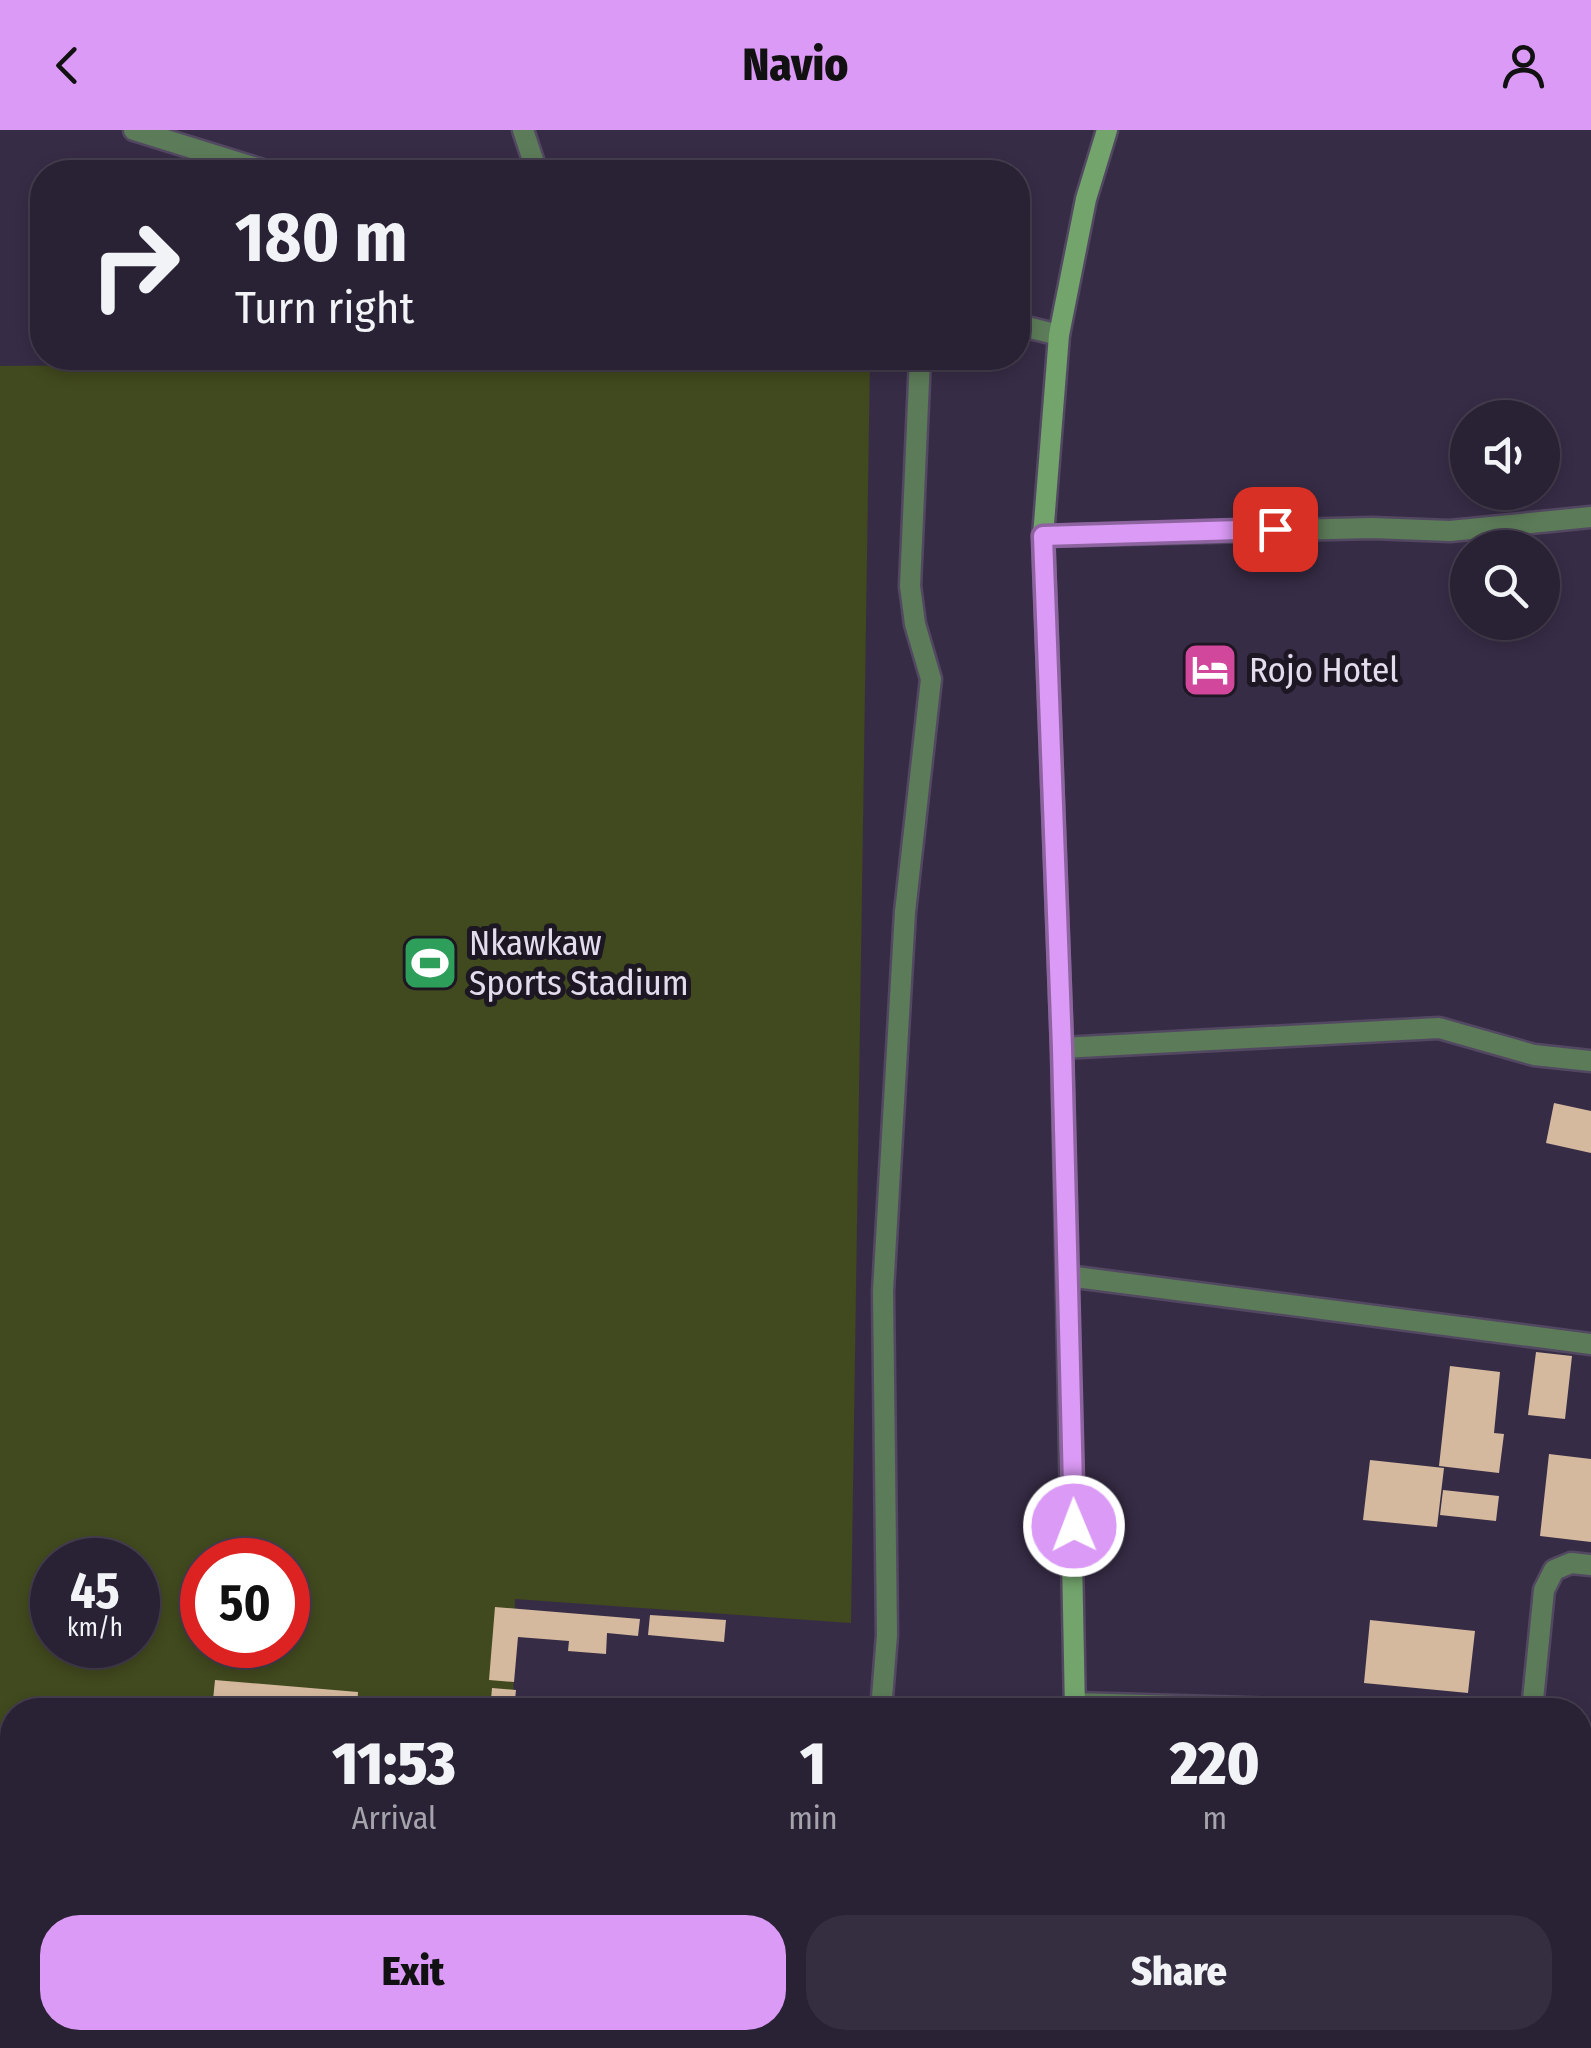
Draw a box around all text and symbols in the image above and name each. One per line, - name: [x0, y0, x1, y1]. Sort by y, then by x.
- icon: back: [40, 38, 95, 93]
- text: Navio: [743, 38, 848, 92]
- icon: person: [1496, 38, 1551, 93]
- text: 180 m: [235, 196, 408, 280]
- icon: right: [70, 200, 200, 330]
- text: Turn right: [235, 281, 414, 335]
- map controls: [1450, 400, 1560, 640]
- button: sound: [1450, 400, 1560, 510]
- pin: [1233, 487, 1318, 572]
- icon: arrive: [1248, 502, 1303, 557]
- button: search: [1450, 530, 1560, 640]
- hotel icon: Rojo Hotel: [1180, 640, 1240, 700]
- place label: Rojo Hotel: [1249, 649, 1399, 691]
- place label: Nkawkaw Sports Stadium: [469, 922, 689, 1004]
- sports icon: Nkawkaw Sports Stadium: [400, 933, 460, 993]
- position arrow: [1022, 1474, 1126, 1578]
- speed limit sign: 50: [180, 1538, 310, 1668]
- text: 45: [70, 1561, 120, 1621]
- text: km/h: [67, 1613, 123, 1643]
- text: 11:53: [332, 1728, 456, 1800]
- text: 1: [800, 1728, 826, 1800]
- text: 220: [1170, 1728, 1260, 1800]
- text: Arrival: [352, 1799, 437, 1837]
- text: min: [788, 1799, 838, 1837]
- text: m: [1203, 1799, 1227, 1837]
- button: Exit: [40, 1915, 786, 2030]
- button: Share: [806, 1915, 1552, 2030]

